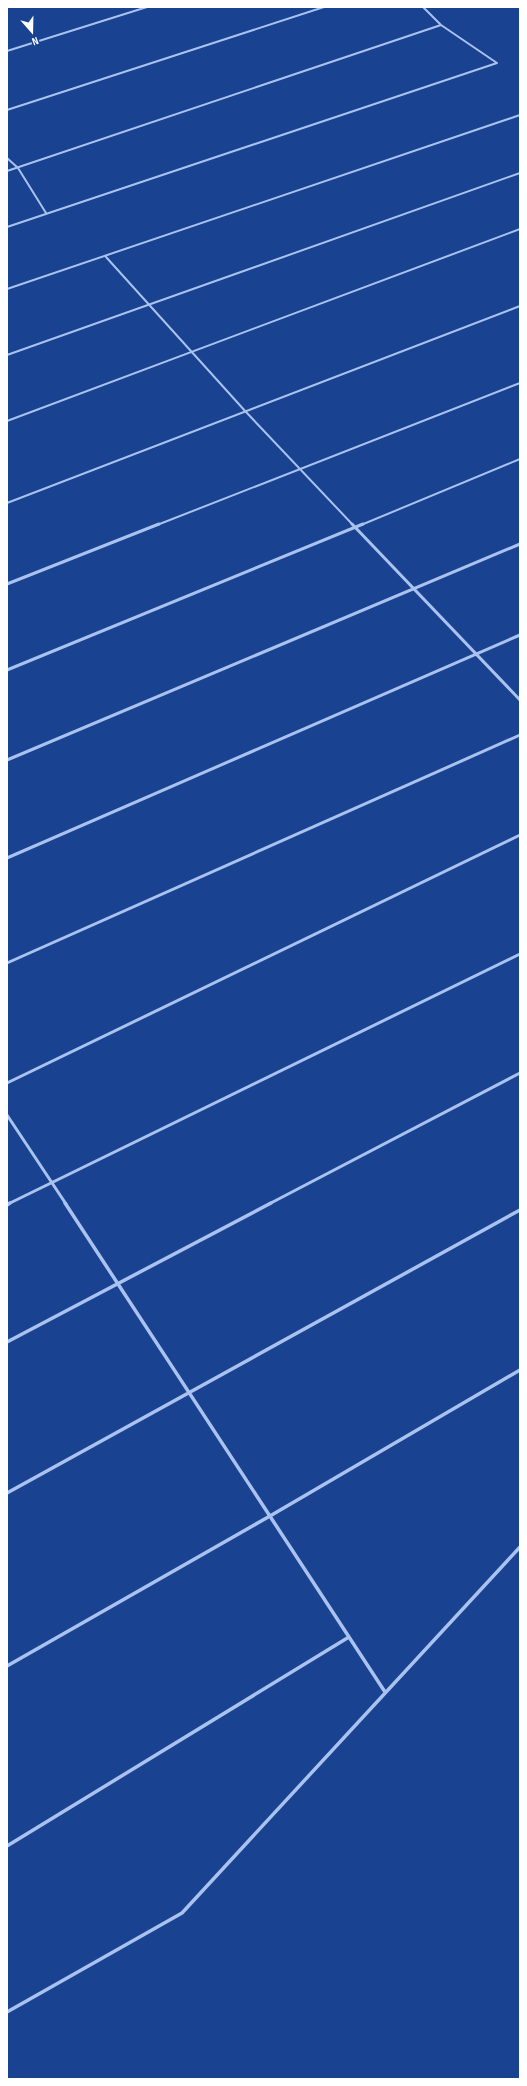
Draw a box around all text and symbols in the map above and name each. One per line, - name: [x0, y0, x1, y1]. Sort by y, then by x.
- north arrow: [12, 12, 52, 52]
- text: N: [30, 34, 40, 48]

